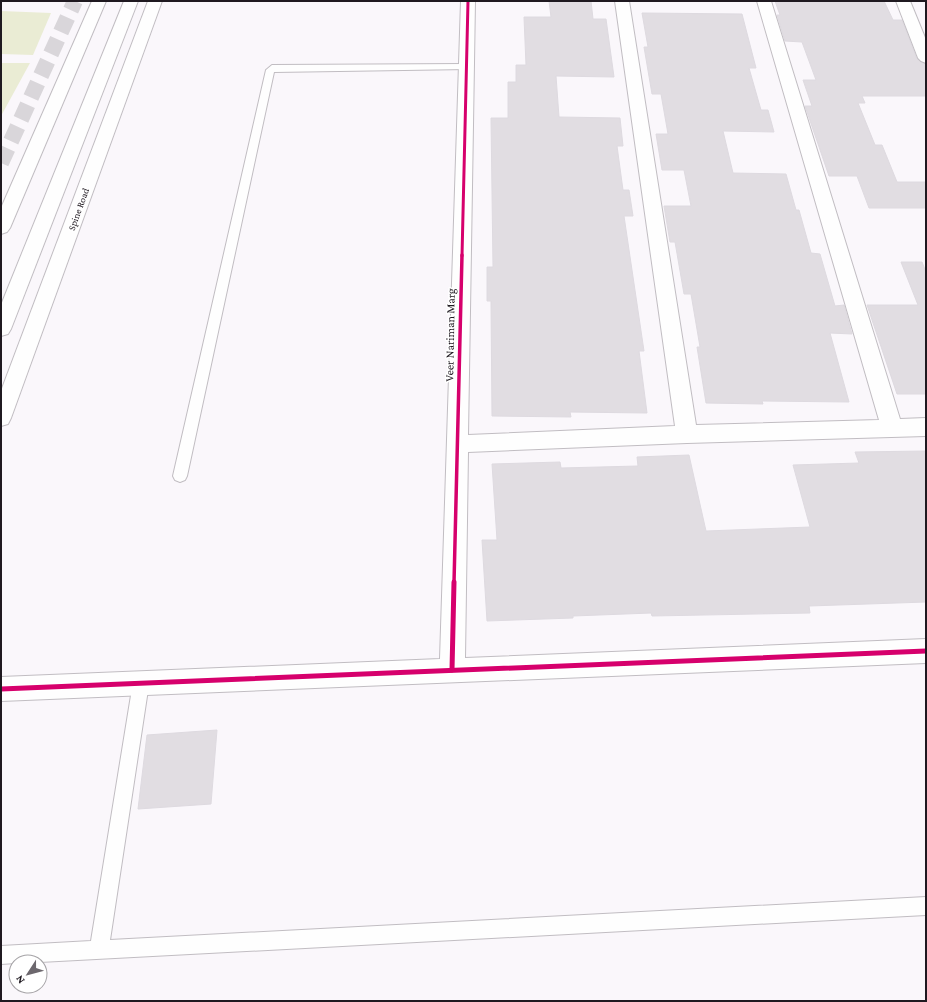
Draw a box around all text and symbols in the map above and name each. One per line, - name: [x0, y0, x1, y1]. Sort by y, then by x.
- street label: Spine Road: [66, 186, 91, 232]
- street label: Veer Nariman Marg: [442, 288, 458, 382]
- north arrow: [8, 954, 48, 994]
- text: N: [13, 973, 27, 986]

